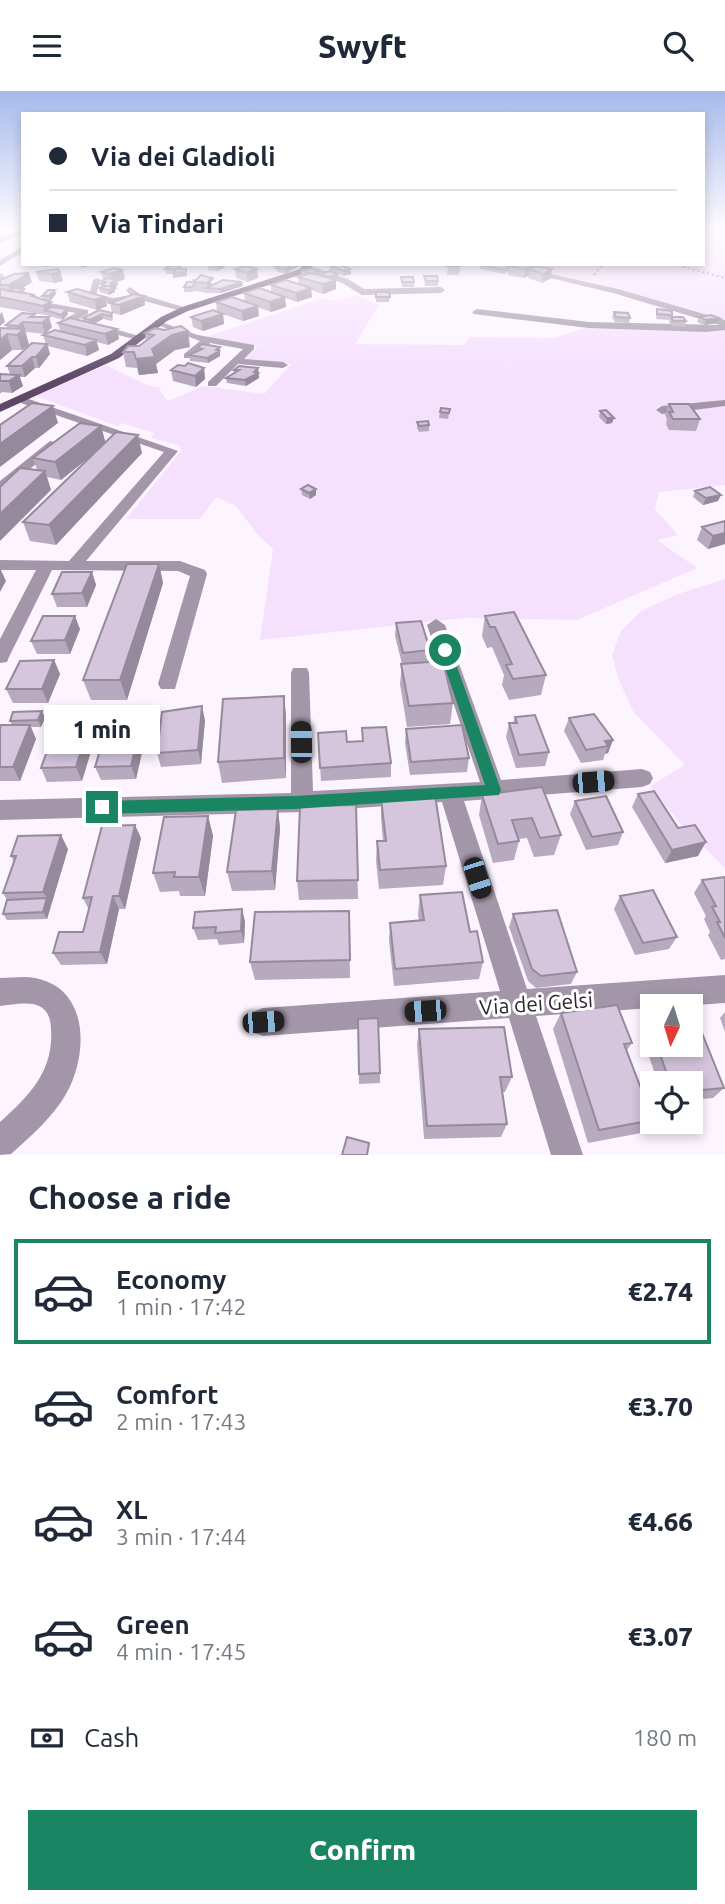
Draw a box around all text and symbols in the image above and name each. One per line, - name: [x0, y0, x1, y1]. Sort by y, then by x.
- icon: menu: [28, 27, 66, 65]
- icon: search: [659, 27, 697, 65]
- text: Swyft: [318, 28, 407, 64]
- text: Via dei Gladioli: [91, 142, 275, 171]
- text: Via Tindari: [91, 209, 224, 238]
- route start: [429, 634, 461, 666]
- callout: 1 min: [44, 705, 160, 755]
- text: 1 min: [73, 717, 131, 742]
- car: [291, 721, 312, 763]
- car: [572, 770, 615, 794]
- route end: [86, 791, 118, 823]
- car: [461, 855, 494, 901]
- street label: Via dei Gelsi: [478, 987, 594, 1019]
- north arrow: [640, 994, 704, 1057]
- map controls: [640, 994, 703, 1134]
- car: [404, 999, 447, 1023]
- car: [242, 1010, 285, 1034]
- button: locate: [640, 1071, 703, 1134]
- text: Choose a ride: [28, 1179, 231, 1215]
- icon: car: [32, 1260, 95, 1323]
- text: Economy: [116, 1265, 226, 1294]
- text: €2.74: [628, 1277, 693, 1306]
- text: 1 min · 17:42: [116, 1294, 247, 1319]
- icon: car: [32, 1375, 95, 1438]
- text: Comfort: [116, 1380, 219, 1409]
- text: €3.70: [628, 1392, 693, 1421]
- text: 2 min · 17:43: [116, 1409, 247, 1434]
- icon: car: [32, 1490, 95, 1553]
- text: XL: [116, 1495, 147, 1524]
- text: €4.66: [628, 1507, 693, 1536]
- text: 3 min · 17:44: [116, 1524, 247, 1549]
- icon: car: [32, 1605, 95, 1668]
- text: Green: [116, 1610, 190, 1639]
- text: €3.07: [628, 1622, 693, 1651]
- text: 4 min · 17:45: [116, 1639, 247, 1664]
- icon: cash: [28, 1719, 66, 1757]
- text: Cash: [84, 1723, 139, 1752]
- text: 180 m: [633, 1725, 697, 1750]
- button: Confirm: [28, 1810, 697, 1890]

